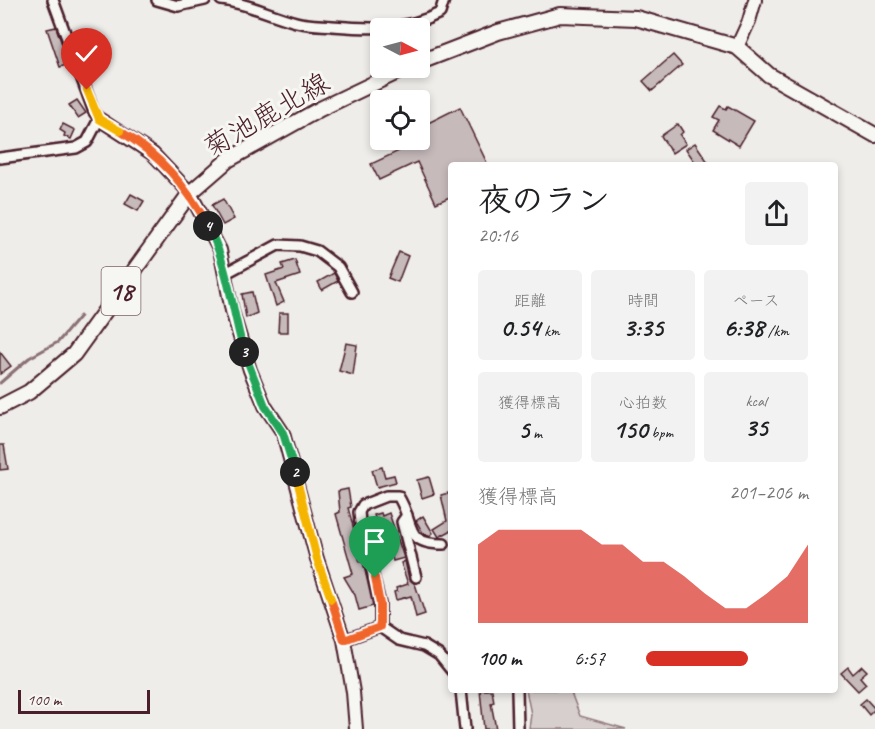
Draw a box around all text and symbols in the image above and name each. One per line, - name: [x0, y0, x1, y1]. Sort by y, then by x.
- north arrow: [370, 18, 430, 78]
- map controls: [370, 18, 430, 150]
- pin: [61, 28, 112, 90]
- icon: check: [70, 37, 103, 70]
- street label: 菊池鹿北線: [197, 64, 336, 165]
- button: locate: [370, 90, 430, 150]
- text: 夜のラン: [478, 179, 610, 221]
- button: share: [745, 182, 808, 245]
- pin: 4: [193, 211, 223, 241]
- text: 4: [204, 216, 212, 236]
- text: 20:16: [478, 223, 518, 248]
- road number: 18: [102, 267, 140, 315]
- text: 距離: [514, 291, 546, 311]
- text: 時間: [627, 291, 659, 311]
- text: ペース: [732, 291, 780, 311]
- text: 0.54: [500, 311, 540, 344]
- text: 3:35: [623, 311, 663, 344]
- text: 6:38: [723, 311, 764, 344]
- text: km: [540, 321, 560, 341]
- text: /km: [764, 321, 789, 341]
- pin: 3: [229, 337, 259, 367]
- text: 3: [240, 342, 248, 362]
- text: kcal: [745, 391, 767, 411]
- text: 獲得標高: [498, 393, 562, 413]
- text: 心拍数: [619, 393, 667, 413]
- text: 35: [745, 411, 767, 444]
- text: 5: [518, 413, 529, 446]
- text: 150: [613, 413, 647, 446]
- text: m: [529, 423, 542, 443]
- text: bpm: [647, 423, 673, 443]
- pin: 2: [280, 457, 310, 487]
- text: 2: [291, 462, 299, 482]
- text: 201–206 m: [729, 480, 808, 505]
- text: 獲得標高: [478, 484, 558, 509]
- pin: [349, 516, 400, 578]
- icon: arrive: [358, 525, 391, 558]
- text: 100 m: [478, 646, 521, 671]
- text: 6:57: [574, 646, 605, 671]
- scale bar: [18, 687, 150, 714]
- text: 100 m: [27, 690, 61, 710]

